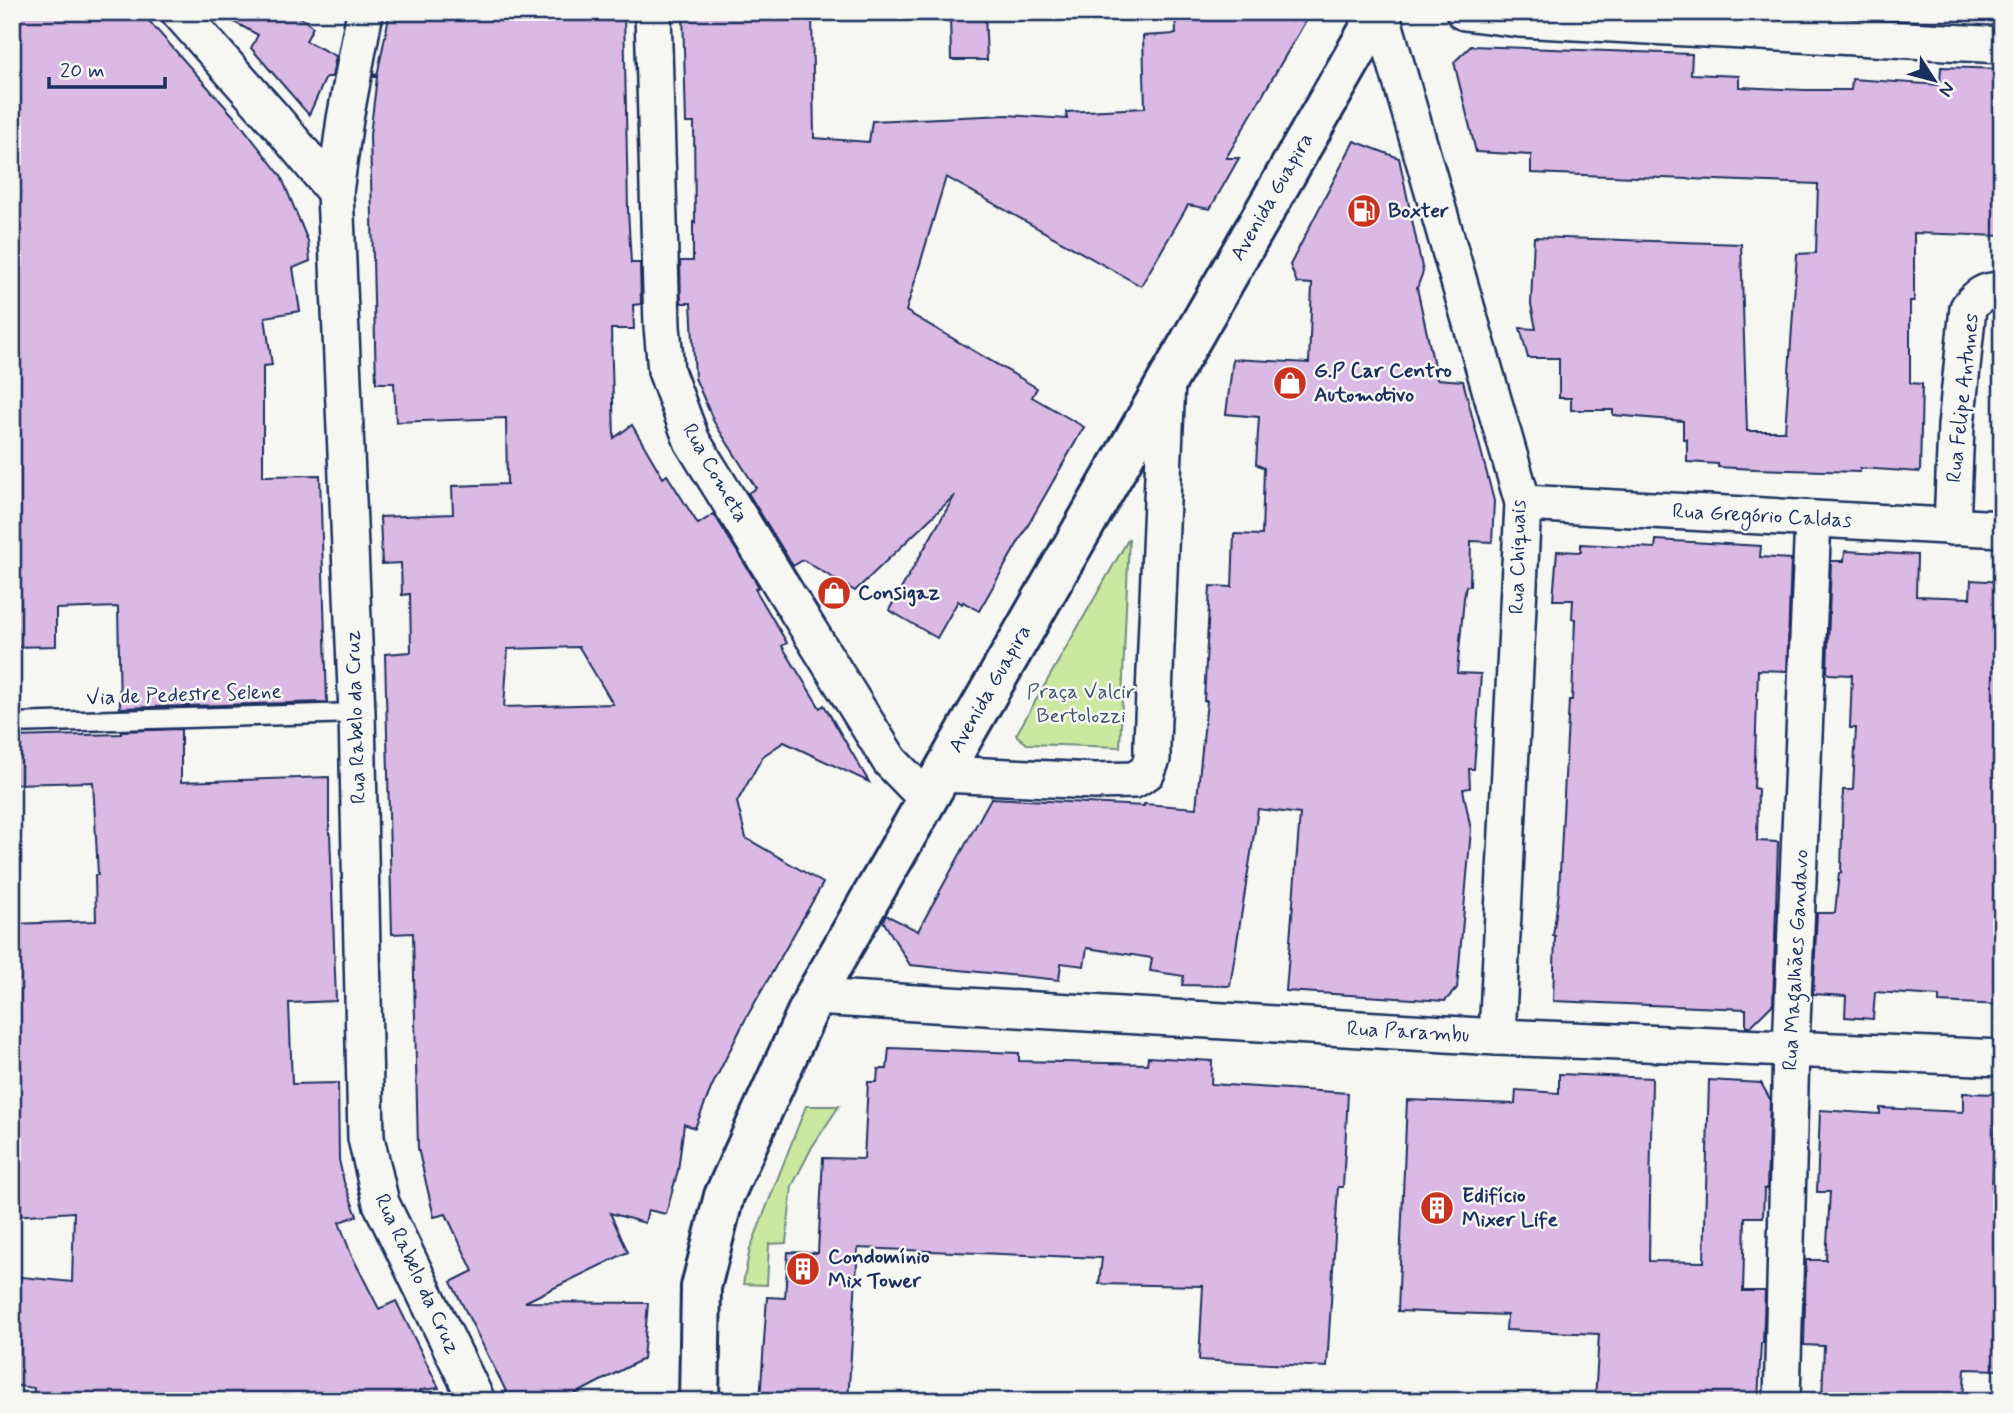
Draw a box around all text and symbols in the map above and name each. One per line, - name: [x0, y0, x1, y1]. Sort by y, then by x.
- scale bar: [49, 46, 164, 90]
- north arrow: [1898, 46, 1968, 116]
- text: 20 m: [60, 57, 105, 85]
- text: N: [1933, 77, 1960, 102]
- street label: Avenida Guapira: [1224, 128, 1320, 266]
- fuel station icon: Boxter: [1345, 192, 1383, 230]
- place label: Boxter: [1388, 197, 1449, 225]
- street label: Rua Felipe Antunes: [1940, 312, 1986, 484]
- place label: G.P Car Centro Automotivo: [1314, 357, 1452, 409]
- shop icon: G.P Car Centro Automotivo: [1271, 364, 1309, 402]
- street label: Rua Cometa: [675, 418, 755, 528]
- street label: Rua Gregório Caldas: [1672, 497, 1852, 536]
- street label: Rua Chiquais: [1503, 499, 1533, 615]
- shop icon: Consigaz: [815, 574, 853, 612]
- place label: Consigaz: [858, 579, 941, 607]
- street label: Avenida Guapira: [942, 620, 1038, 758]
- street label: Rua Rabelo da Cruz: [339, 630, 373, 804]
- street label: Via de Pedestre Selene: [86, 678, 282, 712]
- park label: Praça Valcir Bertolozzi: [1027, 678, 1135, 730]
- street label: Rua Magalhães Gandavo: [1776, 848, 1818, 1072]
- street label: Rua Parambu: [1346, 1015, 1470, 1049]
- place label: Edifício Mixer Life: [1462, 1182, 1558, 1234]
- street label: Rua Rabelo da Cruz: [368, 1189, 466, 1359]
- building icon: Edifício Mixer Life: [1418, 1189, 1456, 1227]
- place label: Condomínio Mix Tower: [828, 1243, 930, 1295]
- building icon: Condomínio Mix Tower: [784, 1250, 822, 1288]

